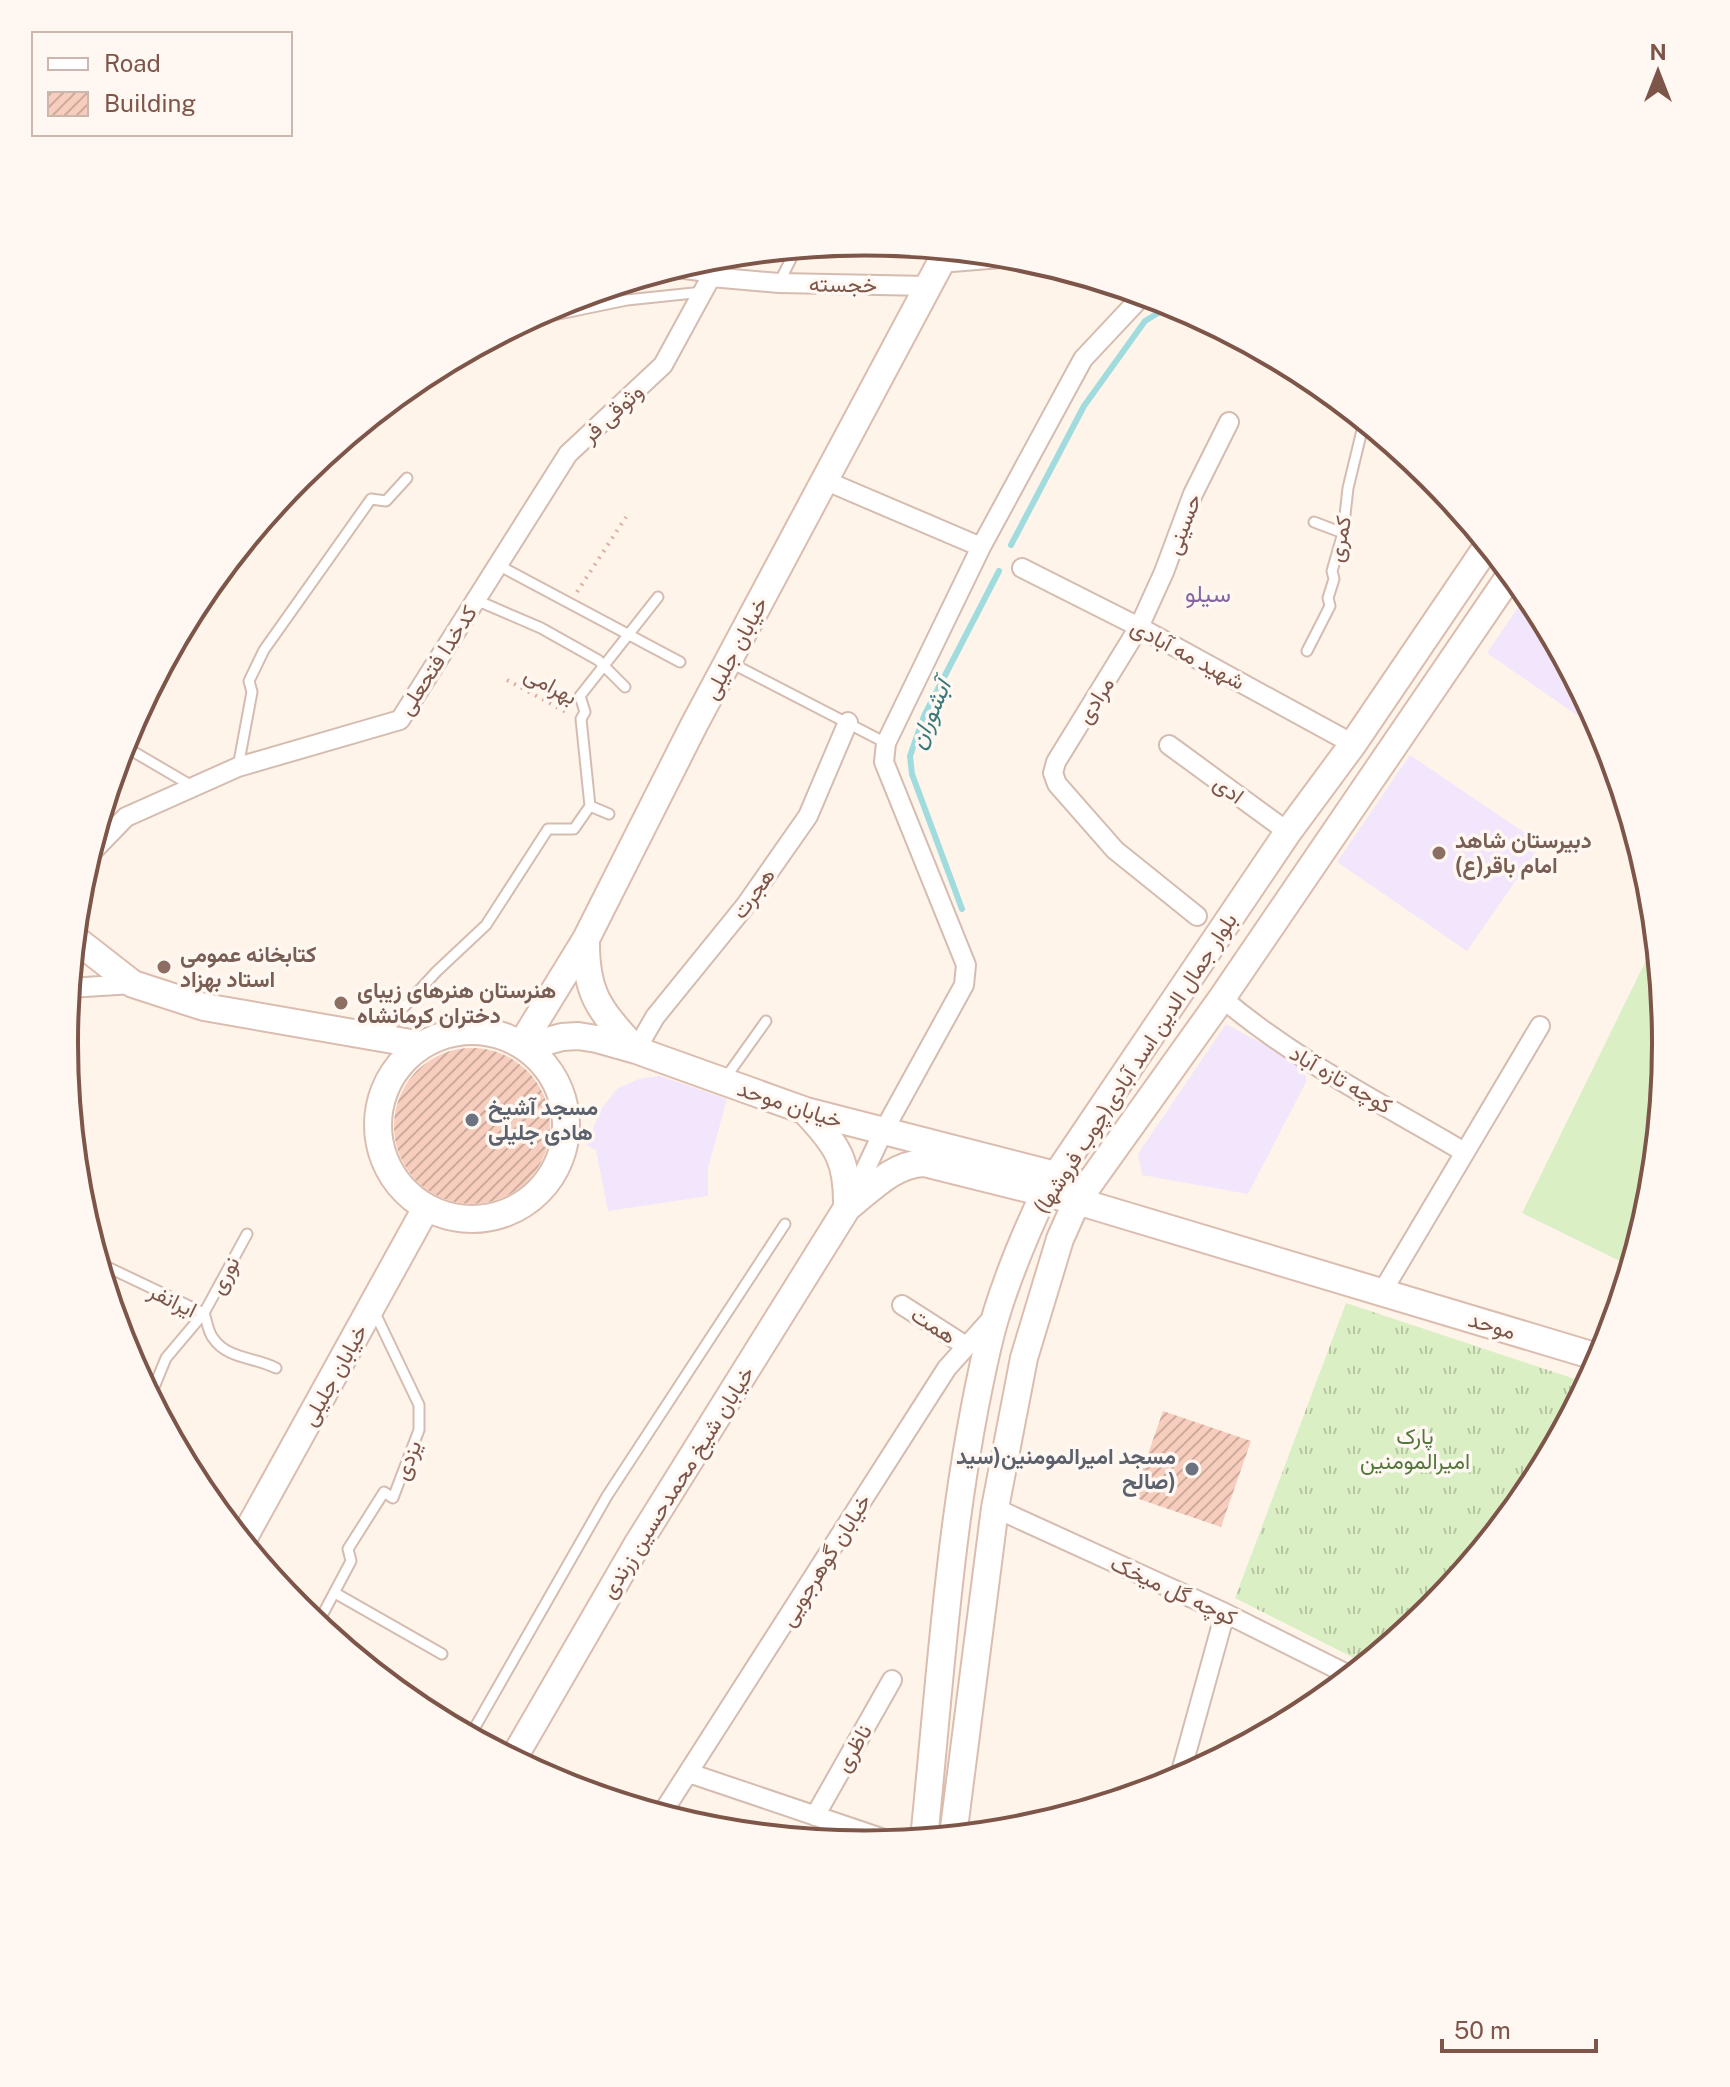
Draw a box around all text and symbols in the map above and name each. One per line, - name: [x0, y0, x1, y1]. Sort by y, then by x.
- legend: [32, 32, 292, 136]
- north arrow: [1618, 32, 1698, 112]
- text: N: [1649, 39, 1667, 65]
- text: Road: [104, 49, 161, 77]
- text: Building: [104, 89, 196, 117]
- street label: خجسته: [809, 270, 877, 298]
- street label: وثوقی فر: [575, 378, 649, 449]
- street label: حسینی: [1160, 490, 1207, 558]
- street label: کمری: [1322, 514, 1357, 564]
- district label: سیلو: [1185, 579, 1231, 609]
- street label: خیابان جلیلی: [697, 592, 774, 704]
- street label: کدخدا فتحعلی: [392, 600, 483, 720]
- street label: شهید مه آبادی: [1126, 613, 1249, 696]
- street label: بهرامی: [520, 660, 582, 711]
- water label: آبشوران: [902, 669, 960, 753]
- street label: مرادی: [1071, 672, 1120, 729]
- street label: ادی: [1208, 769, 1249, 809]
- place label: دبیرستان شاهد امام باقر(ع): [1455, 827, 1592, 880]
- marker: دبیرستان شاهد امام باقر(ع): [1430, 844, 1448, 862]
- street label: هجرت: [726, 863, 781, 924]
- street label: بلوار جمال الدین اسد آبادی(چوب فروشها): [1028, 908, 1244, 1219]
- place label: کتابخانه عمومی استاد بهزاد: [180, 941, 316, 993]
- marker: کتابخانه عمومی استاد بهزاد: [155, 958, 173, 976]
- place label: هنرستان هنرهای زیبای دختران کرمانشاه: [357, 977, 556, 1029]
- marker: هنرستان هنرهای زیبای دختران کرمانشاه: [332, 994, 350, 1012]
- street label: کوچه تازه آباد: [1284, 1039, 1397, 1120]
- street label: خیابان موحد: [734, 1075, 846, 1134]
- place label: مسجد آشیخ هادی جلیلی: [488, 1094, 598, 1146]
- marker: مسجد آشیخ هادی جلیلی: [463, 1111, 481, 1129]
- street label: نوری: [203, 1252, 246, 1299]
- street label: ایرانفر: [143, 1277, 201, 1324]
- street label: همت: [907, 1301, 961, 1349]
- street label: موحد: [1465, 1306, 1519, 1345]
- street label: خیابان جلیلی: [295, 1320, 373, 1431]
- street label: خیابان شیخ محمدحسین زرندی: [595, 1361, 761, 1604]
- park label: پارک امیرالمومنین: [1360, 1423, 1470, 1475]
- street label: یزدی: [388, 1436, 427, 1484]
- place label: مسجد امیرالمومنین(سید صالح): [956, 1443, 1176, 1497]
- marker: مسجد امیرالمومنین(سید صالح): [1183, 1460, 1201, 1478]
- street label: خیابان گوهرجویی: [774, 1489, 877, 1632]
- street label: کوچه گل میخک: [1106, 1549, 1241, 1632]
- street label: ناظری: [829, 1720, 878, 1777]
- scale bar: [1442, 2003, 1596, 2053]
- text: 50 m: [1454, 2016, 1511, 2044]

